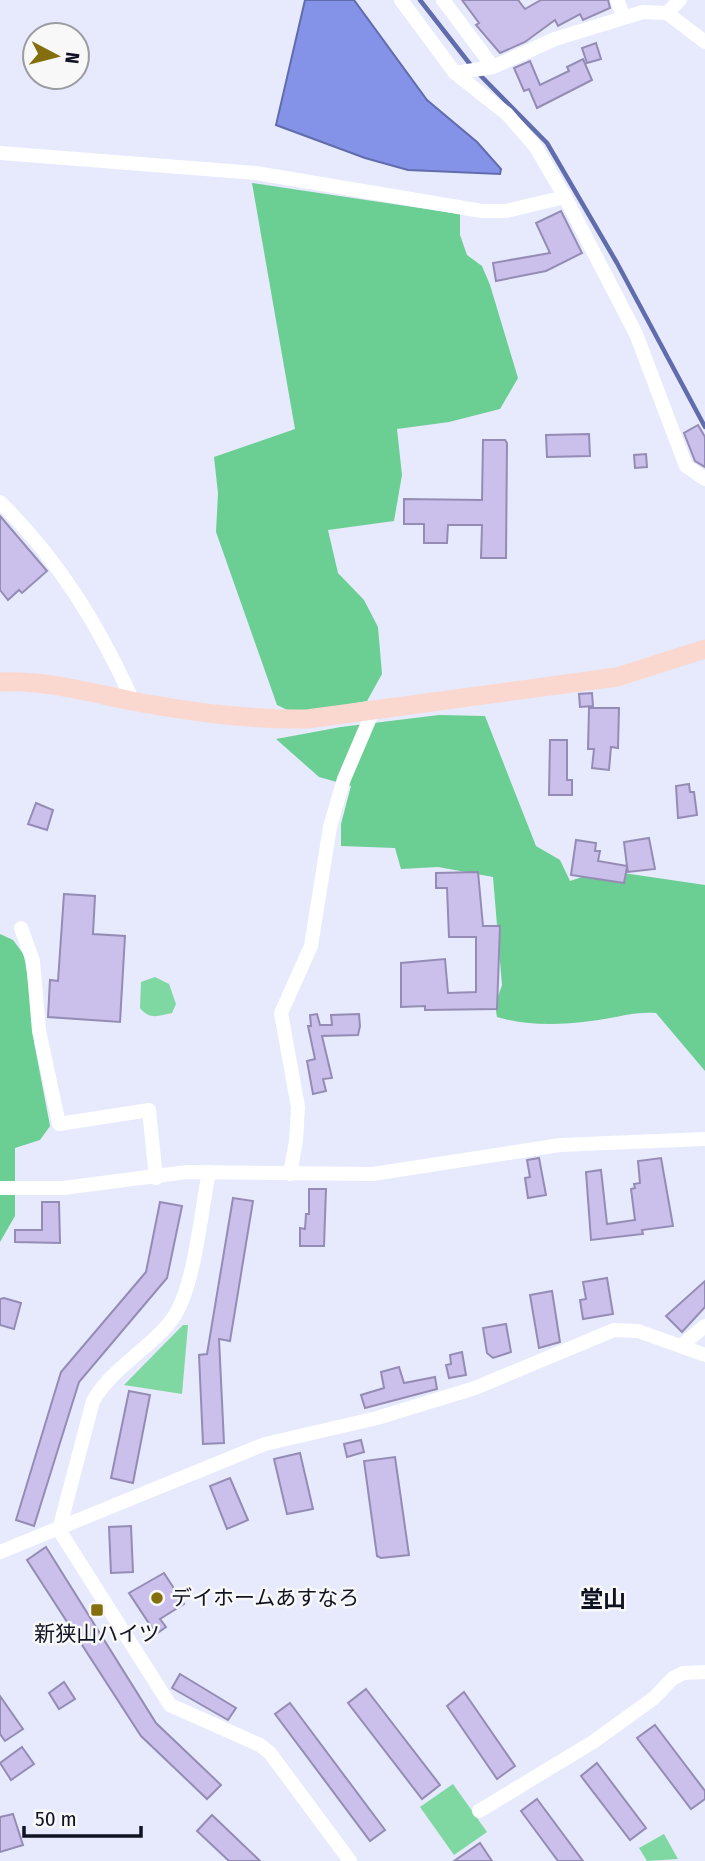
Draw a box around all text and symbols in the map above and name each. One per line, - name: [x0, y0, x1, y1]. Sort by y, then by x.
- north arrow: [21, 21, 91, 91]
- text: N: [60, 51, 84, 65]
- place label: デイホームあすなろ: [171, 1585, 359, 1611]
- district label: 堂山: [580, 1585, 626, 1613]
- marker: デイホームあすなろ: [149, 1590, 165, 1606]
- marker: 新狭山ハイツ: [89, 1602, 105, 1618]
- place label: 新狭山ハイツ: [34, 1621, 160, 1647]
- scale bar: [24, 1794, 142, 1838]
- text: 50 m: [35, 1806, 77, 1832]

